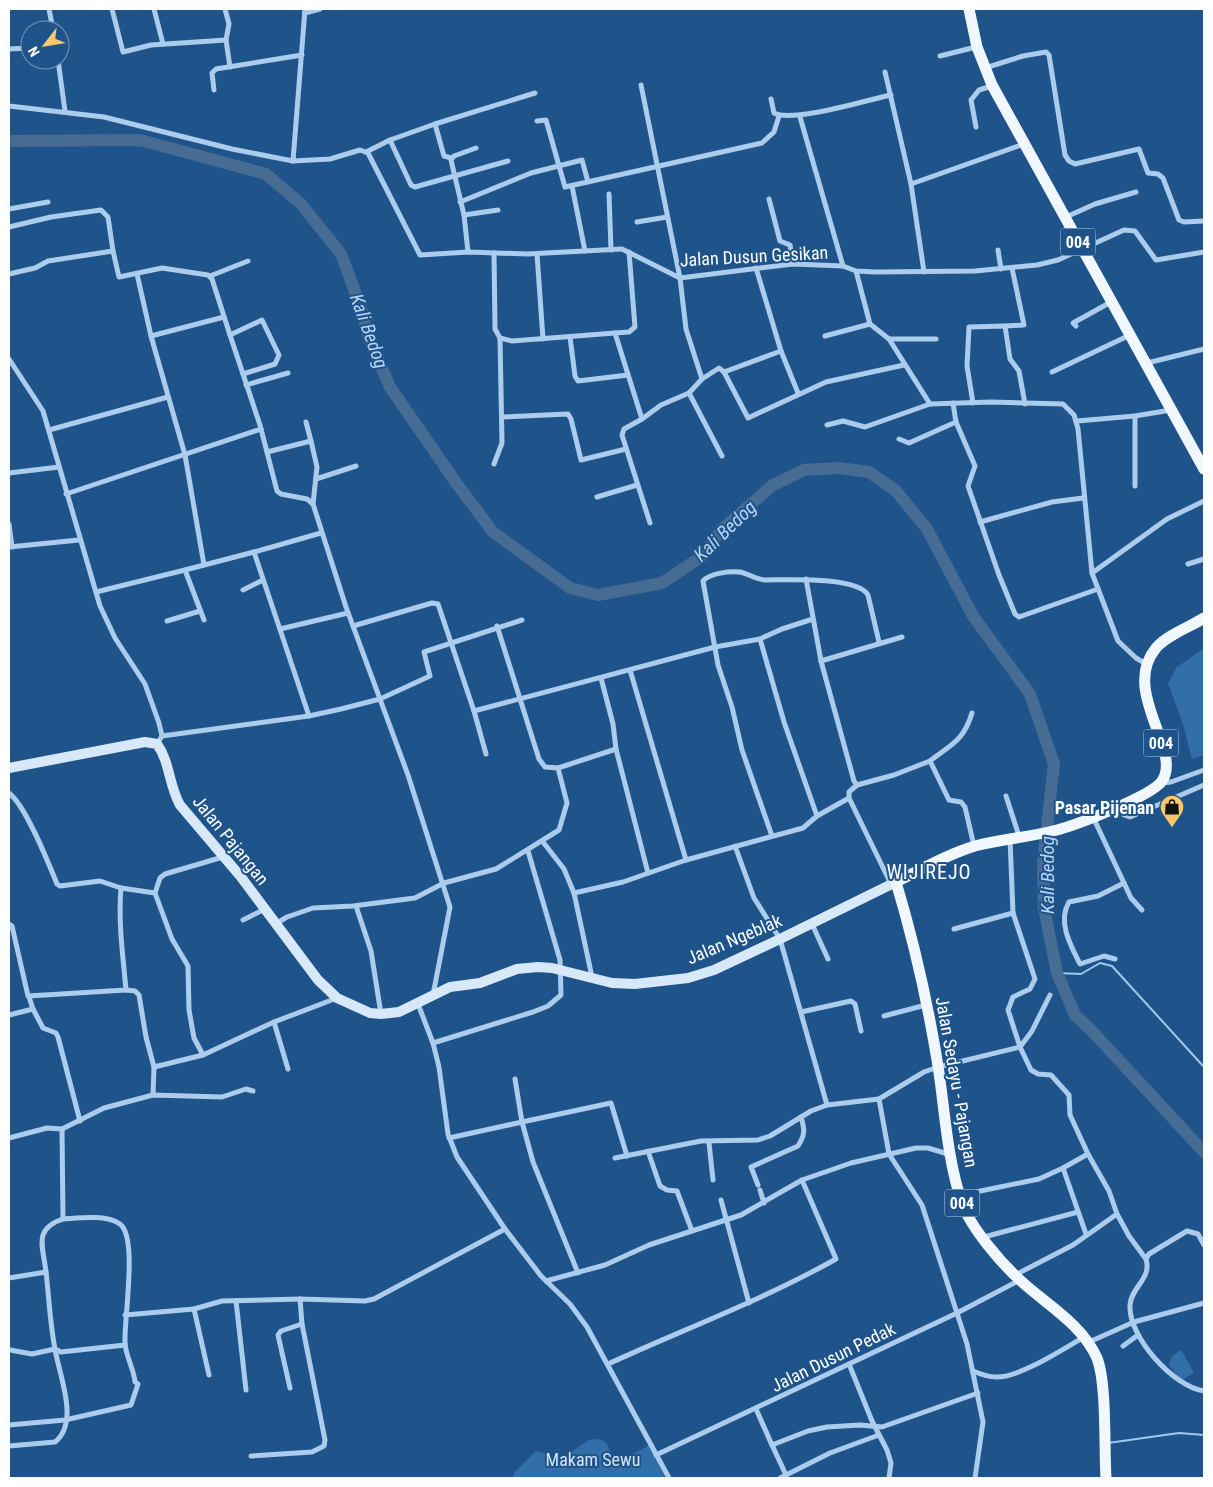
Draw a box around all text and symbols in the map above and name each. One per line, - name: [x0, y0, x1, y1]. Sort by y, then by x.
- north arrow: [20, 20, 70, 70]
- text: N: [25, 44, 43, 59]
- road number: 004: [1060, 228, 1096, 256]
- street label: Jalan Dusun Gesikan: [679, 242, 829, 270]
- water label: Kali Bedog: [345, 290, 393, 372]
- water label: Kali Bedog: [689, 496, 761, 566]
- road number: 004: [1144, 730, 1178, 756]
- street label: Jalan Pajangan: [189, 791, 273, 889]
- shop icon: Pasar Pijenan: [1159, 794, 1185, 828]
- place label: Pasar Pijenan: [1055, 797, 1154, 818]
- water label: Kali Bedog: [1036, 836, 1059, 914]
- district label: WIJIREJO: [886, 860, 972, 884]
- street label: Jalan Ngeblak: [683, 910, 785, 968]
- street label: Jalan Sedayu - Pajangan: [932, 995, 982, 1169]
- road number: 004: [944, 1190, 980, 1216]
- street label: Jalan Dusun Pedak: [767, 1318, 899, 1396]
- park label: Makam Sewu: [546, 1449, 640, 1470]

